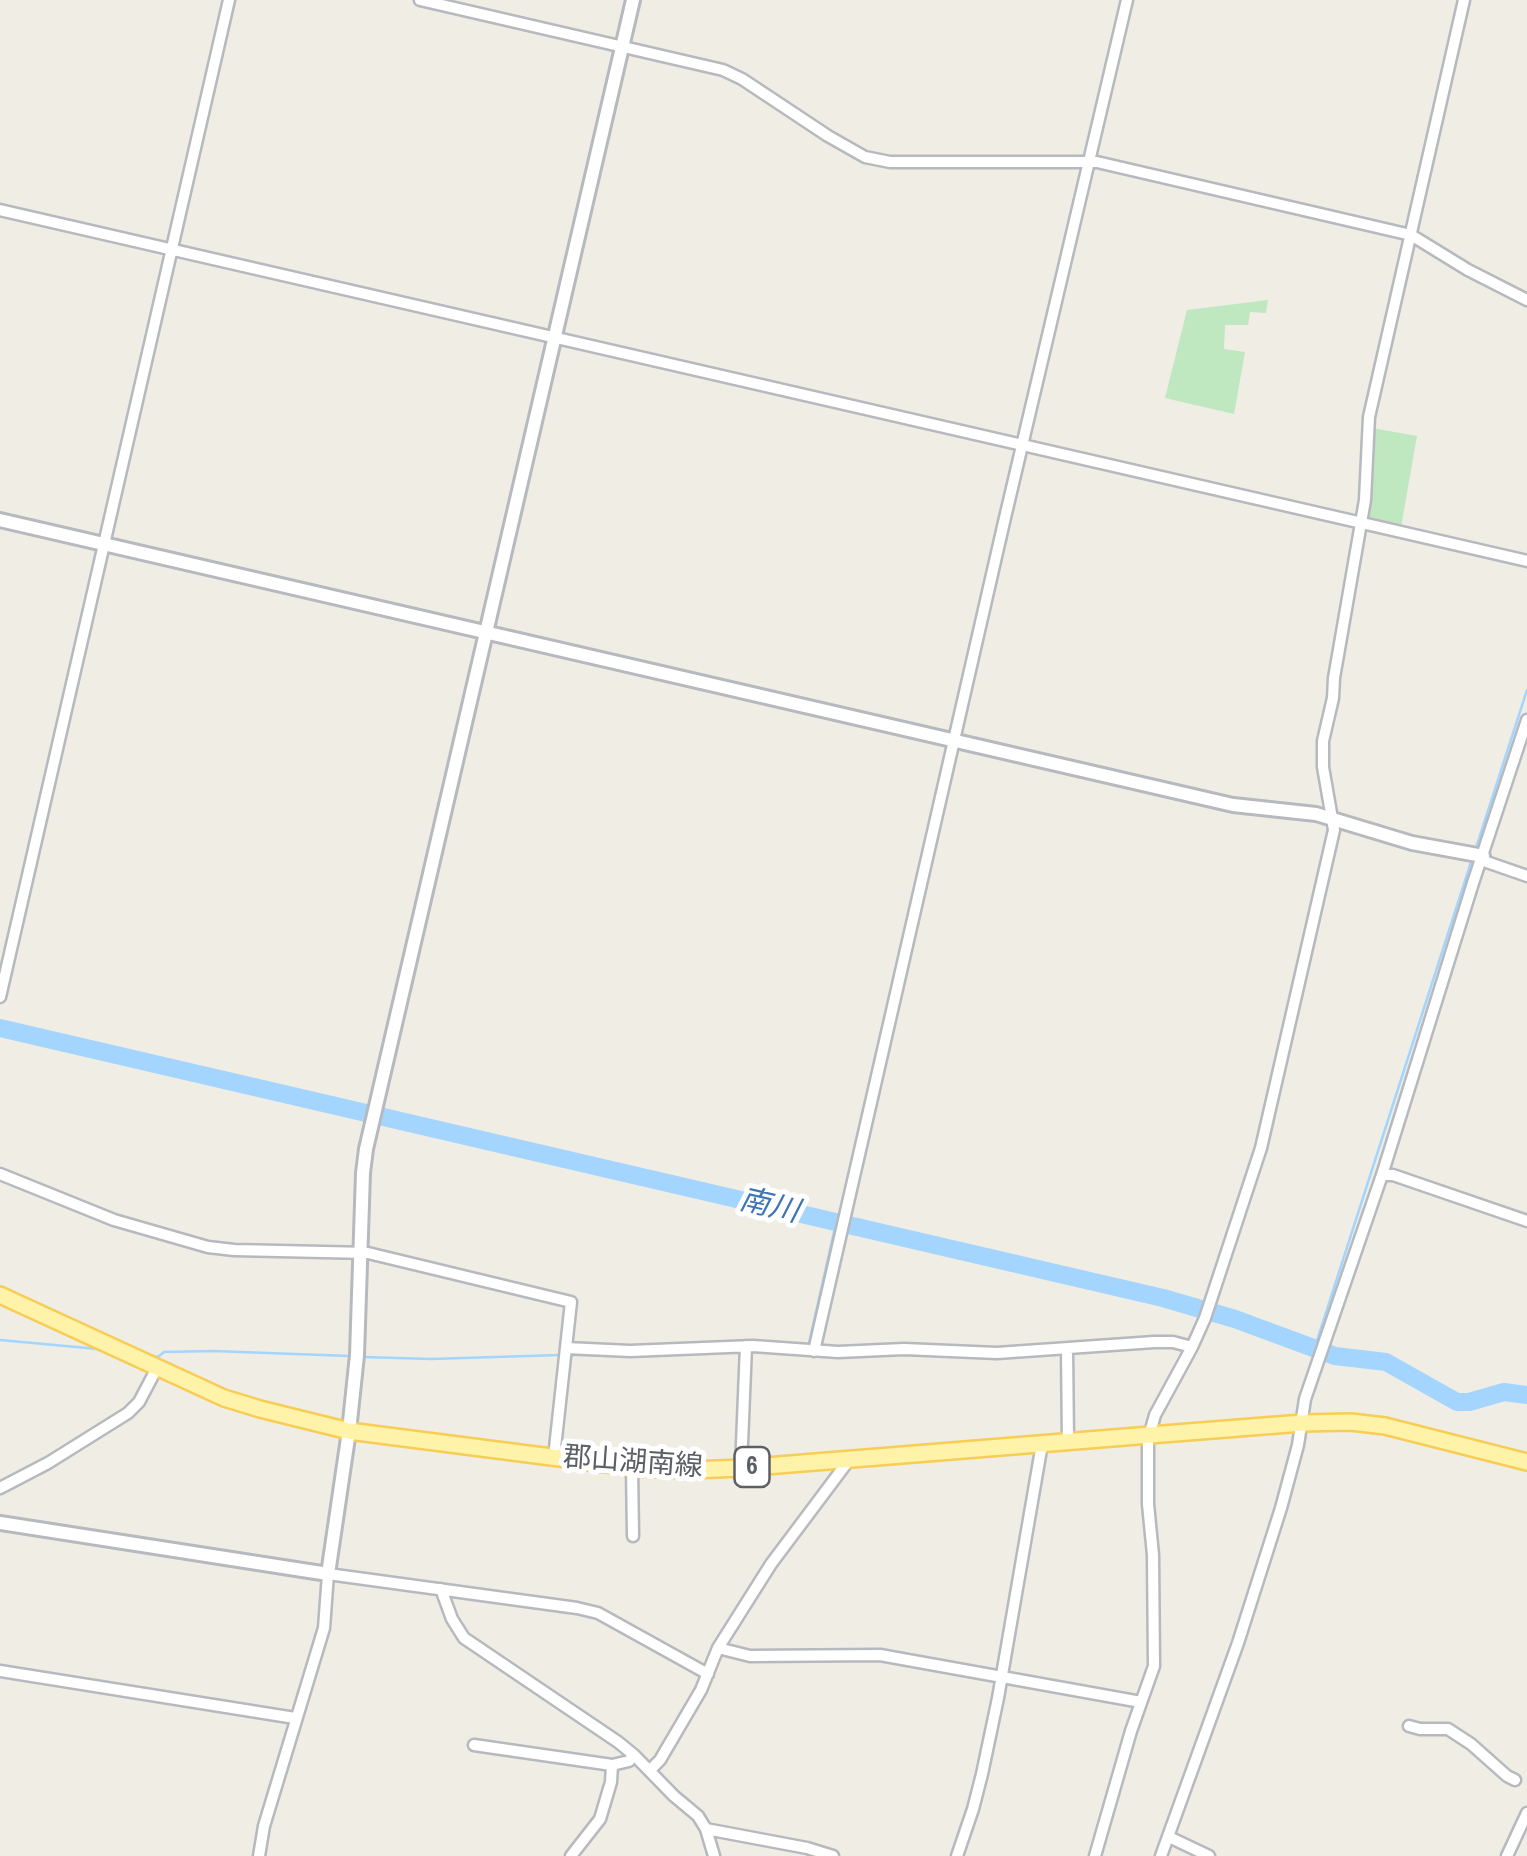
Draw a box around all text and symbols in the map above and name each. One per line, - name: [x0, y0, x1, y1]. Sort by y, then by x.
- water label: 南川: [736, 1183, 802, 1231]
- street label: 郡山湖南線: [562, 1441, 704, 1485]
- road number: 6: [734, 1447, 770, 1487]

